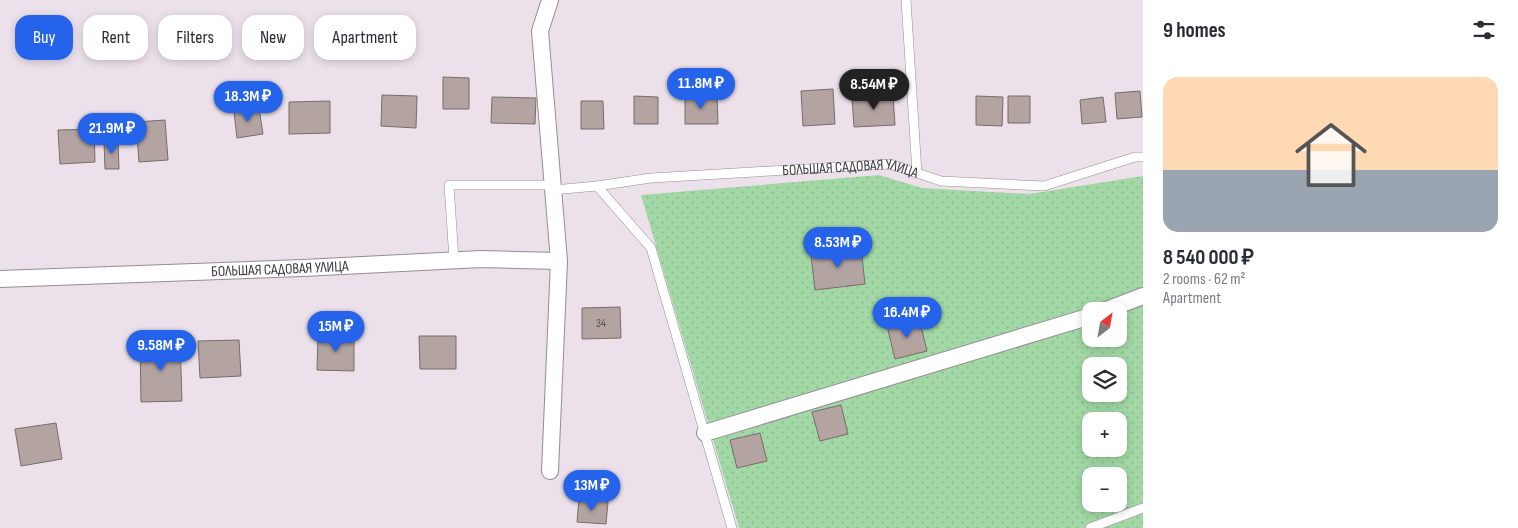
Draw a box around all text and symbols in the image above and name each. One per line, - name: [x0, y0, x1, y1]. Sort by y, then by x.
- chip: Buy: [15, 15, 73, 60]
- chip: Rent: [83, 15, 148, 60]
- chip: Filters: [158, 15, 232, 60]
- chip: New: [242, 15, 304, 60]
- chip: Apartment: [314, 15, 416, 60]
- icon: filters: [1470, 16, 1498, 44]
- text: 9 homes: [1163, 18, 1226, 43]
- pin: 11.8M ₽: [655, 68, 747, 110]
- pin: 8.54M ₽: [828, 68, 920, 111]
- text: 11.8M ₽: [678, 74, 724, 93]
- text: 8.54M ₽: [850, 75, 898, 94]
- pin: 18.3M ₽: [202, 80, 294, 123]
- text: 18.3M ₽: [225, 87, 271, 106]
- icon: home: [1286, 110, 1376, 200]
- pin: 21.9M ₽: [66, 112, 158, 155]
- text: 21.9M ₽: [89, 119, 135, 138]
- street label: БОЛЬШАЯ САДОВАЯ УЛИЦА: [782, 154, 922, 183]
- pin: 8.53M ₽: [792, 226, 884, 269]
- text: 8.53M ₽: [814, 233, 862, 252]
- text: 8 540 000 ₽: [1163, 245, 1254, 270]
- street label: БОЛЬШАЯ САДОВАЯ УЛИЦА: [211, 256, 350, 281]
- text: 2 rooms · 62 m²: [1163, 270, 1246, 289]
- text: Apartment: [1163, 289, 1221, 308]
- pin: 16.4M ₽: [861, 296, 953, 339]
- north arrow: [1082, 302, 1128, 348]
- map controls: [1082, 302, 1127, 512]
- text: 16.4M ₽: [884, 303, 930, 322]
- pin: 15M ₽: [301, 310, 371, 353]
- house number: 34: [596, 316, 606, 331]
- text: 15M ₽: [318, 317, 354, 336]
- pin: 9.58M ₽: [115, 330, 207, 372]
- text: 9.58M ₽: [137, 336, 185, 355]
- button: layers: [1082, 357, 1127, 402]
- button: +: [1082, 412, 1127, 457]
- button: −: [1082, 467, 1127, 512]
- pin: 13M ₽: [557, 470, 627, 512]
- text: 13M ₽: [574, 476, 610, 495]

